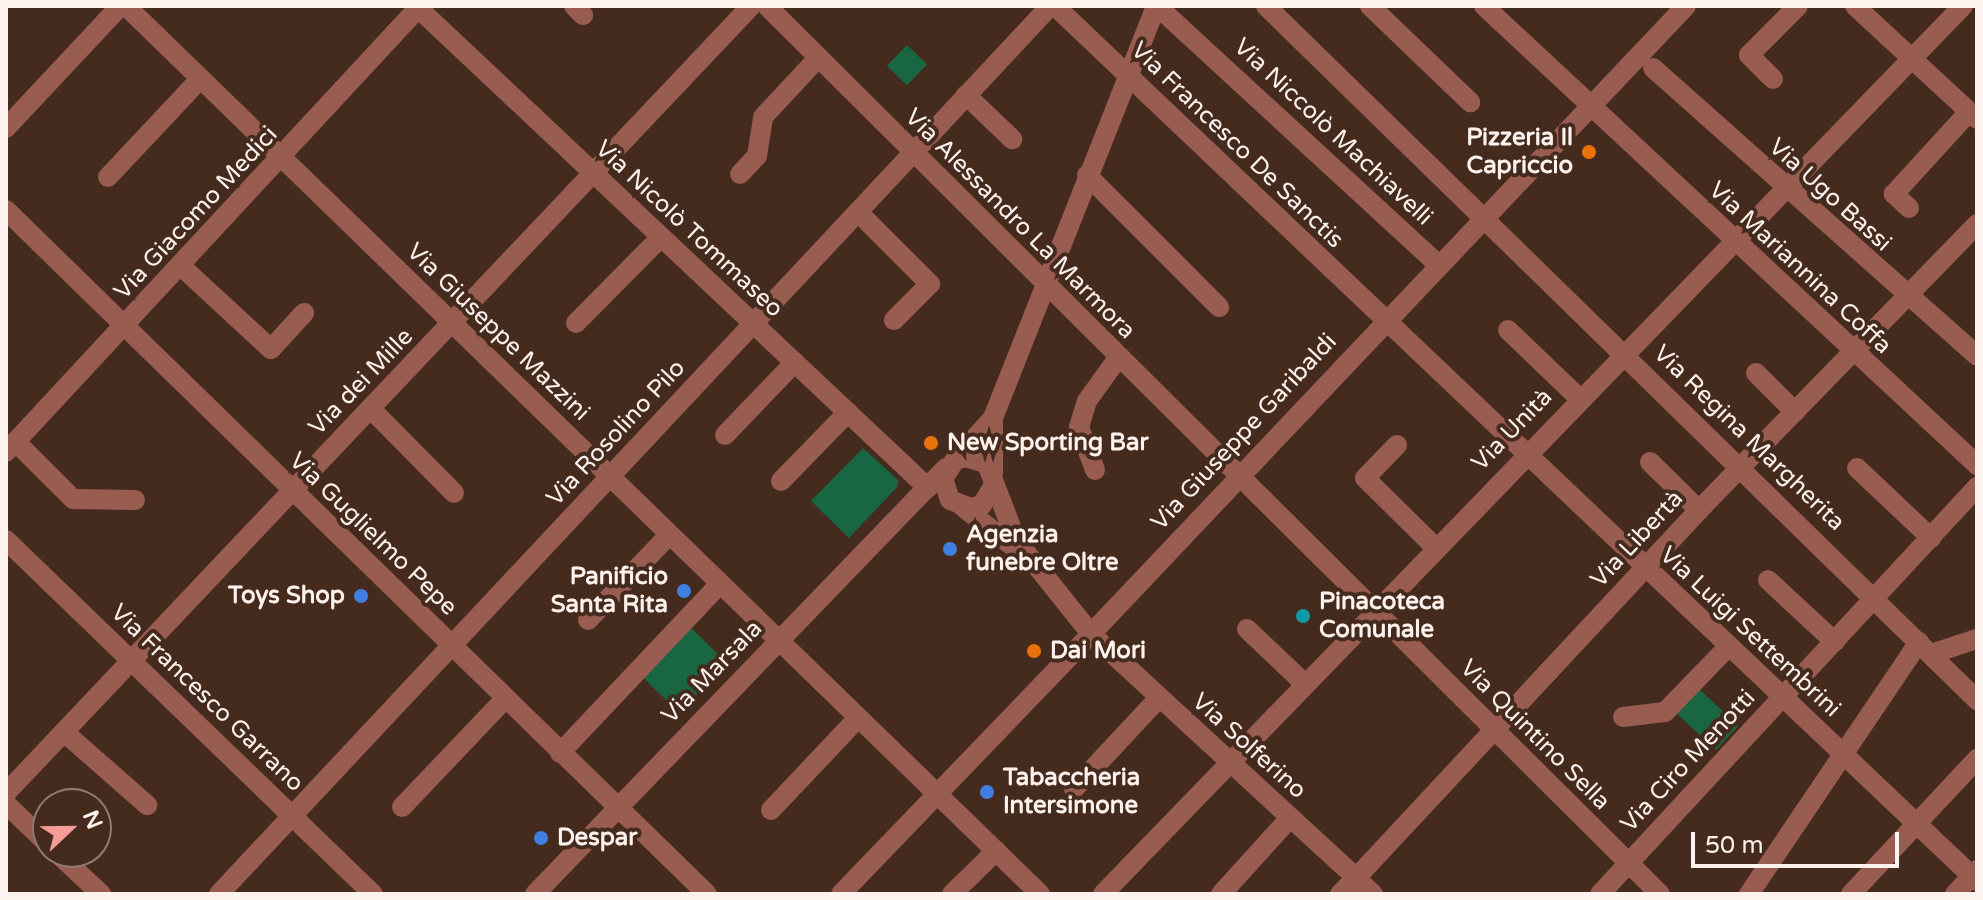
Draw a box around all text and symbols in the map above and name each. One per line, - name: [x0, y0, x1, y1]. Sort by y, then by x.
- street label: Via Niccolò Machiavelli: [1228, 32, 1438, 232]
- street label: Via Francesco De Sanctis: [1125, 36, 1349, 254]
- street label: Via Alessandro La Marmora: [899, 103, 1141, 345]
- street label: Via Giacomo Medici: [108, 120, 284, 306]
- place label: Pizzeria Il Capriccio: [1466, 124, 1573, 180]
- street label: Via Ugo Bassi: [1763, 132, 1897, 258]
- street label: Via Nicolò Tommaseo: [589, 135, 789, 323]
- marker: Pizzeria Il Capriccio: [1580, 143, 1598, 161]
- street label: Via Mariannina Coffa: [1703, 176, 1897, 360]
- street label: Via Giuseppe Mazzini: [401, 237, 595, 427]
- street label: Via dei Mille: [303, 323, 419, 441]
- street label: Via Giuseppe Garibaldi: [1145, 328, 1343, 536]
- street label: Via Regina Margherita: [1647, 339, 1851, 537]
- street label: Via Rosolino Pilo: [541, 354, 691, 512]
- street label: Via Unità: [1466, 383, 1558, 477]
- place label: New Sporting Bar: [947, 429, 1149, 457]
- marker: New Sporting Bar: [922, 434, 940, 452]
- street label: Via Guglielmo Pepe: [283, 446, 463, 622]
- street label: Via Libertà: [1585, 484, 1689, 594]
- place label: Agenzia funebre Oltre: [966, 521, 1119, 577]
- marker: Agenzia funebre Oltre: [941, 540, 959, 558]
- street label: Via Luigi Settembrini: [1654, 541, 1846, 723]
- place label: Panificio Santa Rita: [551, 563, 668, 619]
- place label: Toys Shop: [228, 582, 345, 610]
- marker: Panificio Santa Rita: [675, 582, 693, 600]
- marker: Toys Shop: [352, 587, 370, 605]
- place label: Pinacoteca Comunale: [1319, 588, 1445, 644]
- street label: Via Francesco Garrano: [104, 598, 310, 798]
- marker: Pinacoteca Comunale: [1294, 607, 1312, 625]
- street label: Via Marsala: [656, 614, 768, 730]
- place label: Dai Mori: [1050, 637, 1146, 665]
- marker: Dai Mori: [1025, 642, 1043, 660]
- street label: Via Quintino Sella: [1454, 654, 1616, 816]
- street label: Via Ciro Menotti: [1615, 684, 1761, 838]
- street label: Via Solferino: [1186, 687, 1312, 805]
- place label: Tabaccheria Intersimone: [1003, 764, 1140, 820]
- marker: Tabaccheria Intersimone: [978, 783, 996, 801]
- north arrow: [32, 788, 112, 868]
- text: N: [77, 807, 108, 833]
- scale bar: [1695, 816, 1903, 866]
- place label: Despar: [557, 824, 637, 852]
- marker: Despar: [532, 829, 550, 847]
- text: 50 m: [1705, 831, 1763, 860]

